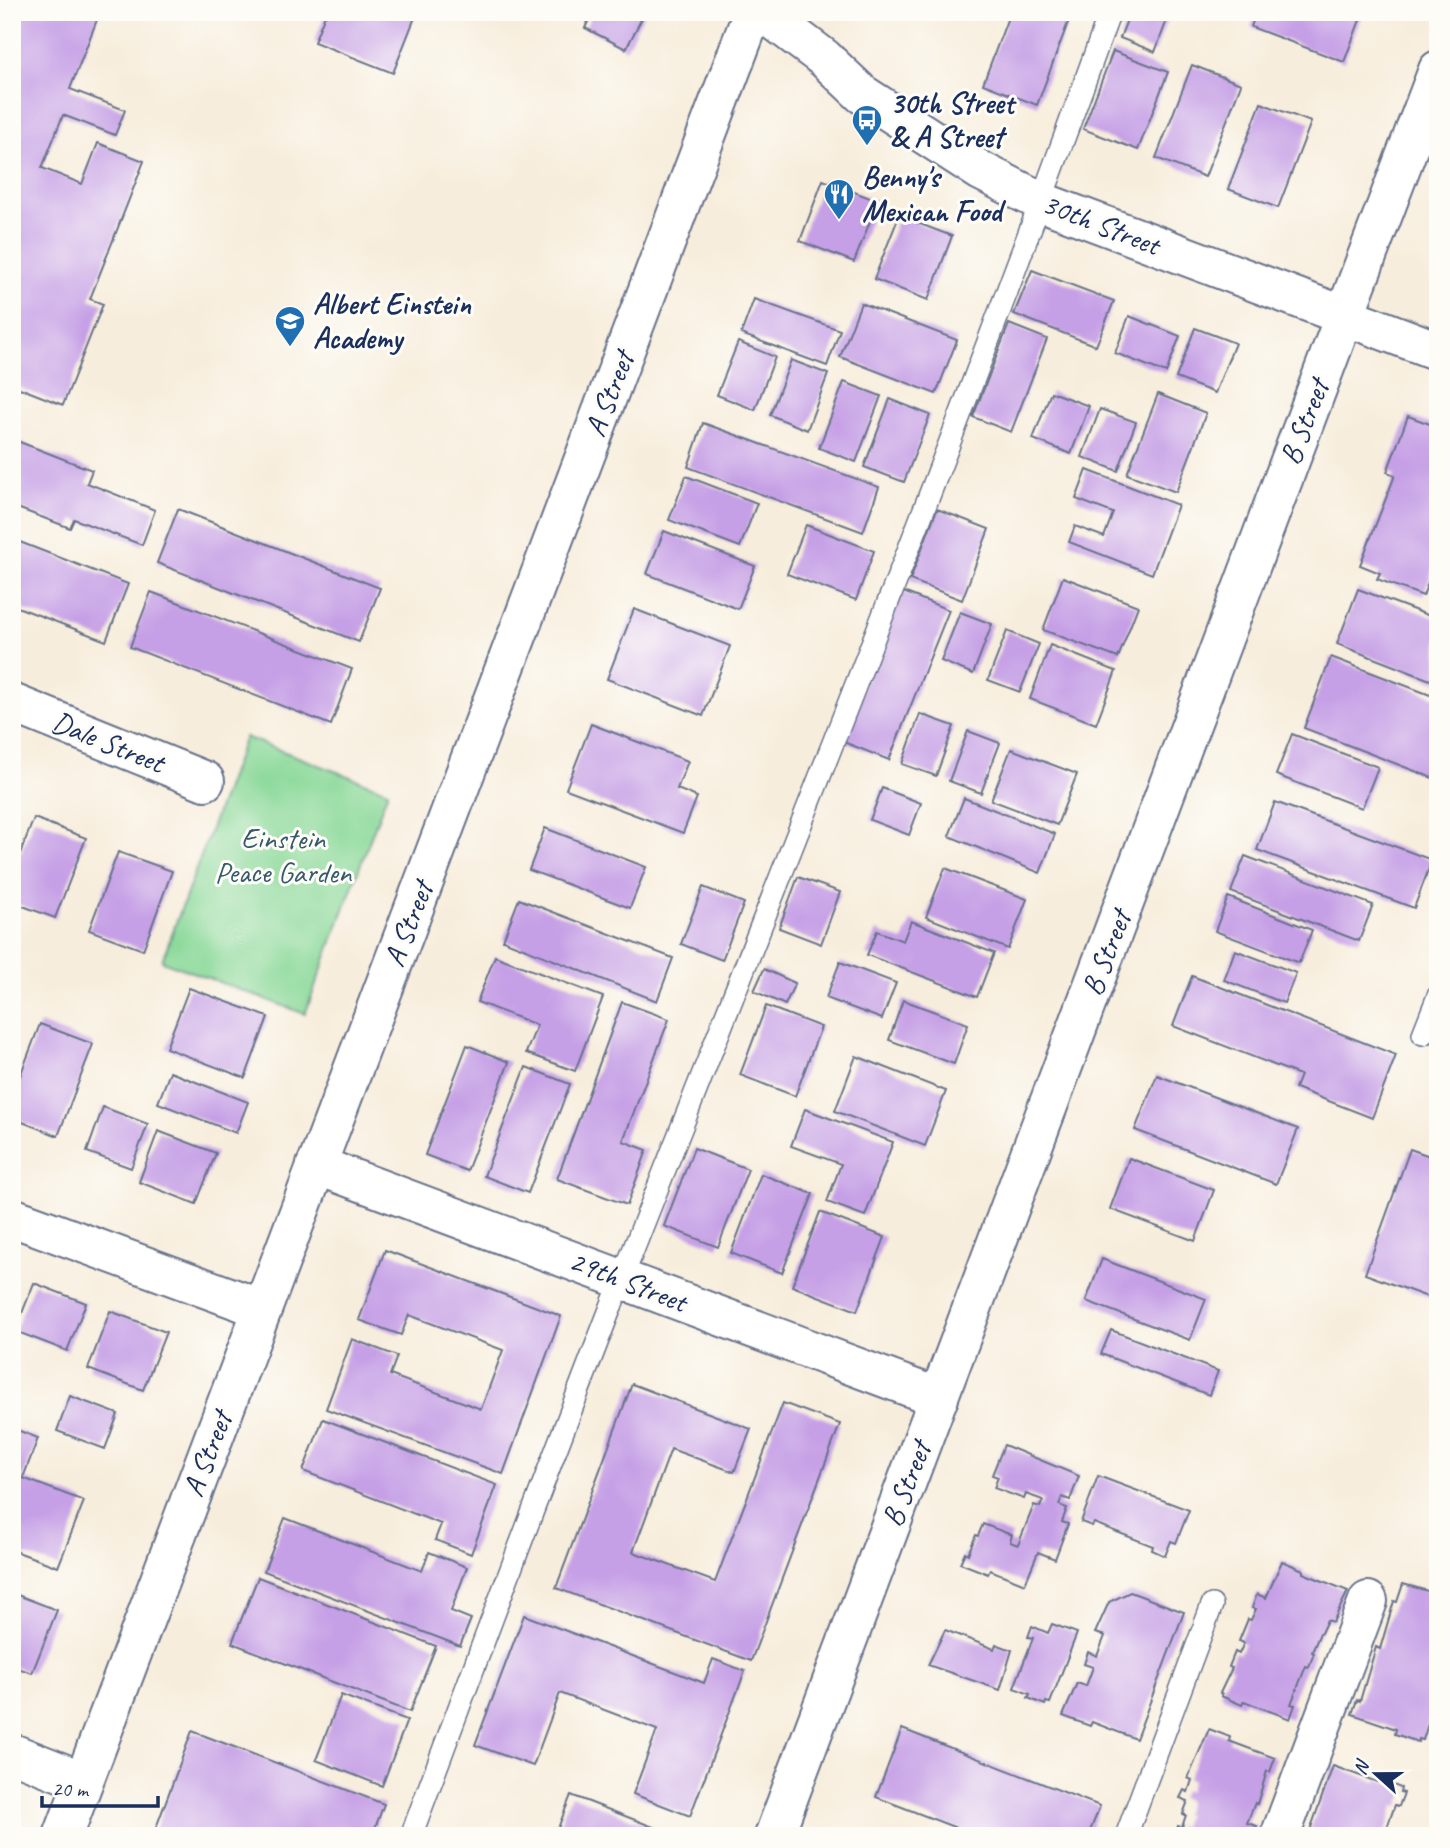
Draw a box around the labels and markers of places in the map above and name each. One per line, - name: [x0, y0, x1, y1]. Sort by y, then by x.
- place label: 30th Street & A Street: [890, 84, 1017, 156]
- bus stop icon: 30th Street & A Street: [850, 103, 884, 147]
- place label: Benny's Mexican Food: [862, 158, 1007, 230]
- restaurant icon: Benny's Mexican Food: [822, 177, 856, 221]
- place label: Albert Einstein Academy: [313, 285, 472, 357]
- school or university icon: Albert Einstein Academy: [273, 304, 307, 348]

